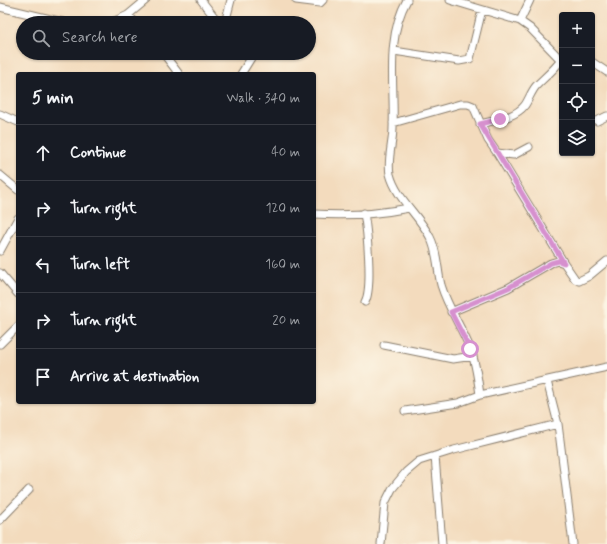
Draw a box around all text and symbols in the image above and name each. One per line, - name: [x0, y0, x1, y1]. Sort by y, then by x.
- map controls: [559, 12, 595, 156]
- button: +: [559, 12, 595, 48]
- search box: [16, 16, 316, 60]
- icon: search: [30, 27, 52, 49]
- text: Search here: [62, 28, 138, 48]
- button: −: [559, 48, 595, 84]
- button: locate: [559, 84, 595, 120]
- text: 5 min: [32, 87, 74, 109]
- text: Walk · 340 m: [226, 90, 300, 107]
- route end: [491, 110, 509, 128]
- button: layers: [559, 120, 595, 156]
- icon: ahead: [32, 142, 54, 164]
- text: Continue: [70, 143, 126, 163]
- text: 40 m: [271, 144, 300, 161]
- icon: right: [32, 198, 54, 220]
- text: Turn right: [70, 199, 137, 219]
- text: 120 m: [266, 200, 300, 217]
- icon: left: [32, 254, 54, 276]
- text: Turn left: [70, 255, 130, 275]
- text: 160 m: [265, 256, 300, 273]
- icon: right: [32, 310, 54, 332]
- text: Turn right: [70, 311, 137, 331]
- text: 20 m: [272, 312, 300, 329]
- route start: [461, 340, 479, 358]
- icon: arrive: [32, 366, 54, 388]
- text: Arrive at destination: [70, 367, 199, 387]

